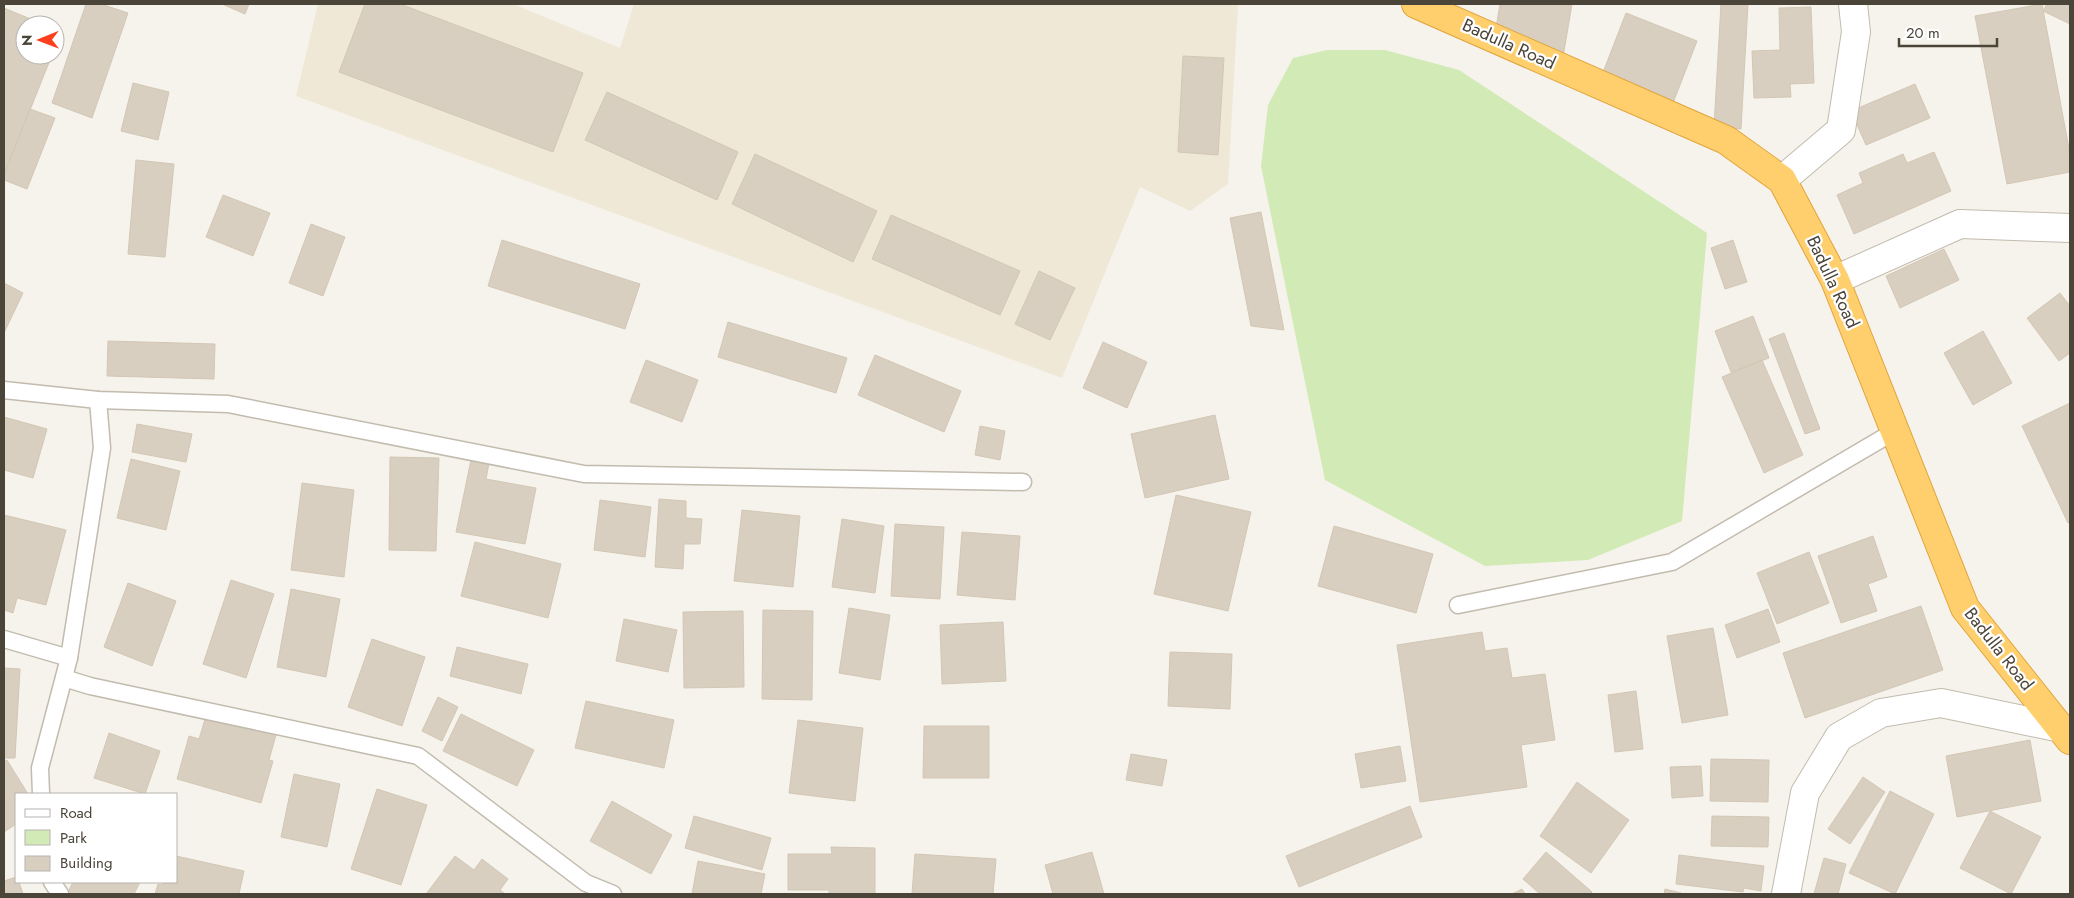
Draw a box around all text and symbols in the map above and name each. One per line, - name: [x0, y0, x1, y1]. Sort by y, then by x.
- street label: Badulla Road: [1458, 12, 1560, 76]
- north arrow: [15, 15, 65, 65]
- scale bar: [1899, 15, 1996, 47]
- text: 20 m: [1906, 22, 1940, 44]
- text: N: [17, 34, 37, 46]
- street label: Badulla Road: [1800, 231, 1866, 333]
- street label: Badulla Road: [1958, 602, 2040, 696]
- legend: [15, 793, 178, 883]
- text: Road: [60, 802, 92, 824]
- text: Park: [60, 827, 87, 849]
- text: Building: [60, 852, 112, 874]

